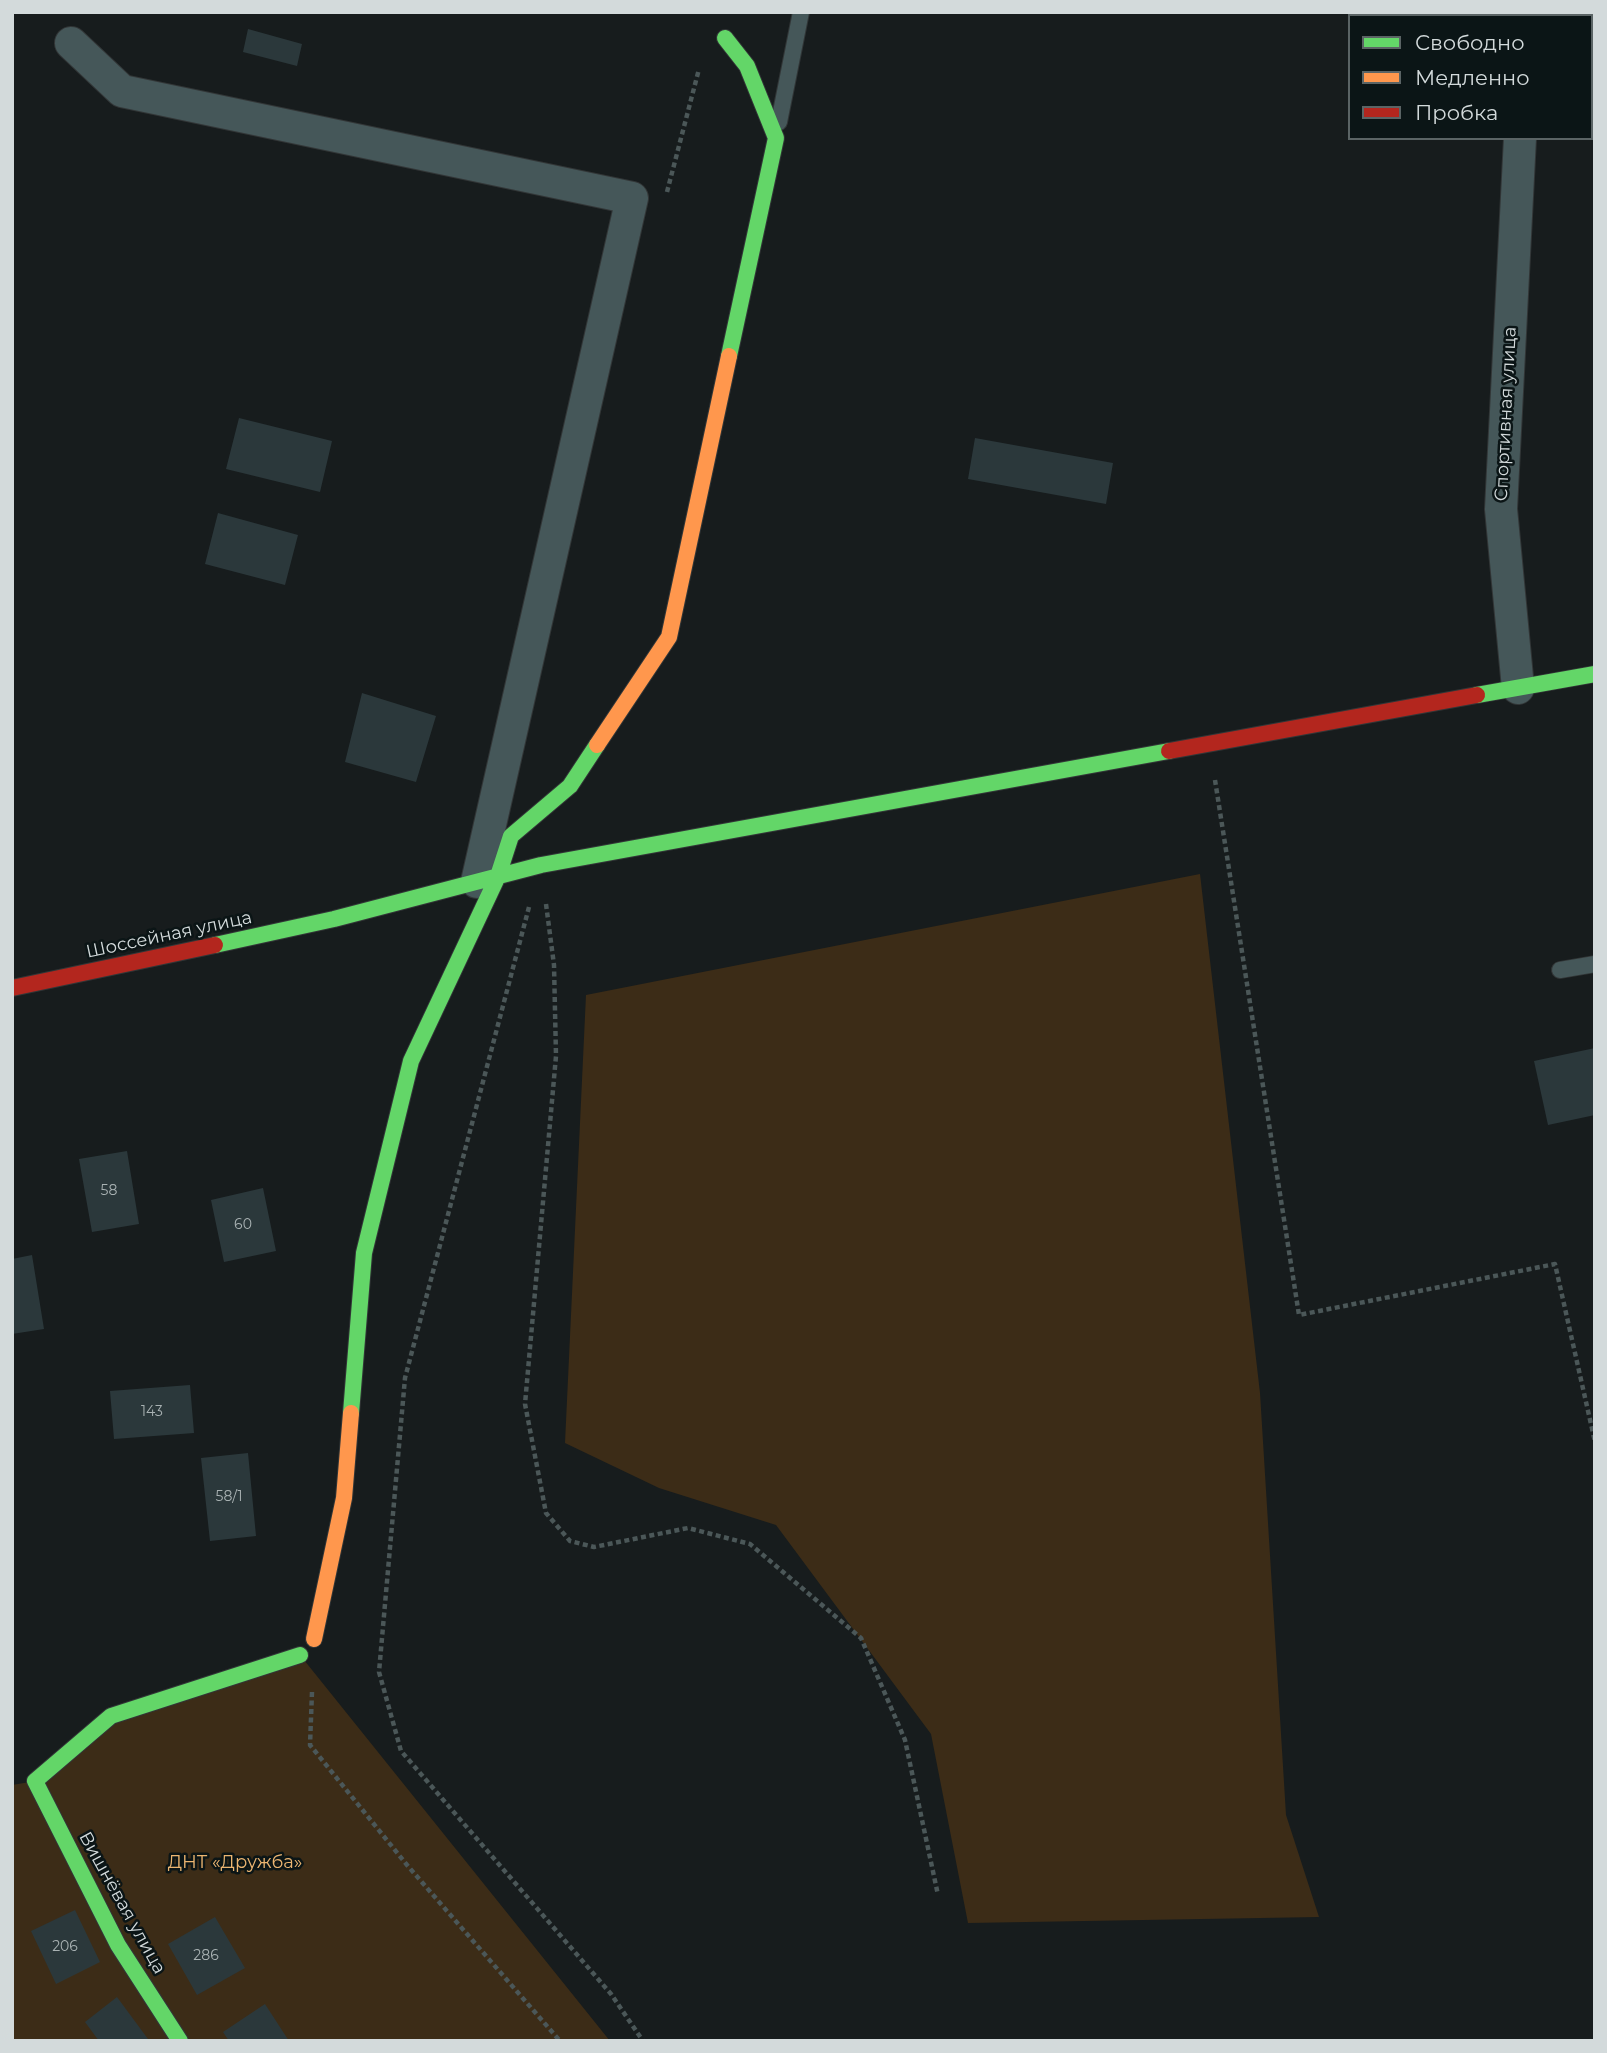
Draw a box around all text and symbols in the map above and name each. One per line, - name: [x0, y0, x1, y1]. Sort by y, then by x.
- legend: [1348, 14, 1593, 140]
- text: Свободно: [1415, 30, 1525, 55]
- text: Медленно: [1415, 65, 1530, 90]
- text: Пробка: [1415, 100, 1498, 125]
- street label: Спортивная улица: [1491, 326, 1521, 502]
- street label: Шоссейная улица: [84, 907, 254, 963]
- house number: 58: [101, 1183, 117, 1199]
- house number: 60: [234, 1217, 252, 1233]
- house number: 143: [141, 1404, 163, 1420]
- house number: 58/1: [215, 1489, 243, 1505]
- street label: Вишнёвая улица: [74, 1828, 170, 1978]
- park label: ДНТ «Дружба»: [168, 1852, 302, 1874]
- house number: 206: [52, 1939, 78, 1955]
- house number: 286: [193, 1948, 219, 1964]

